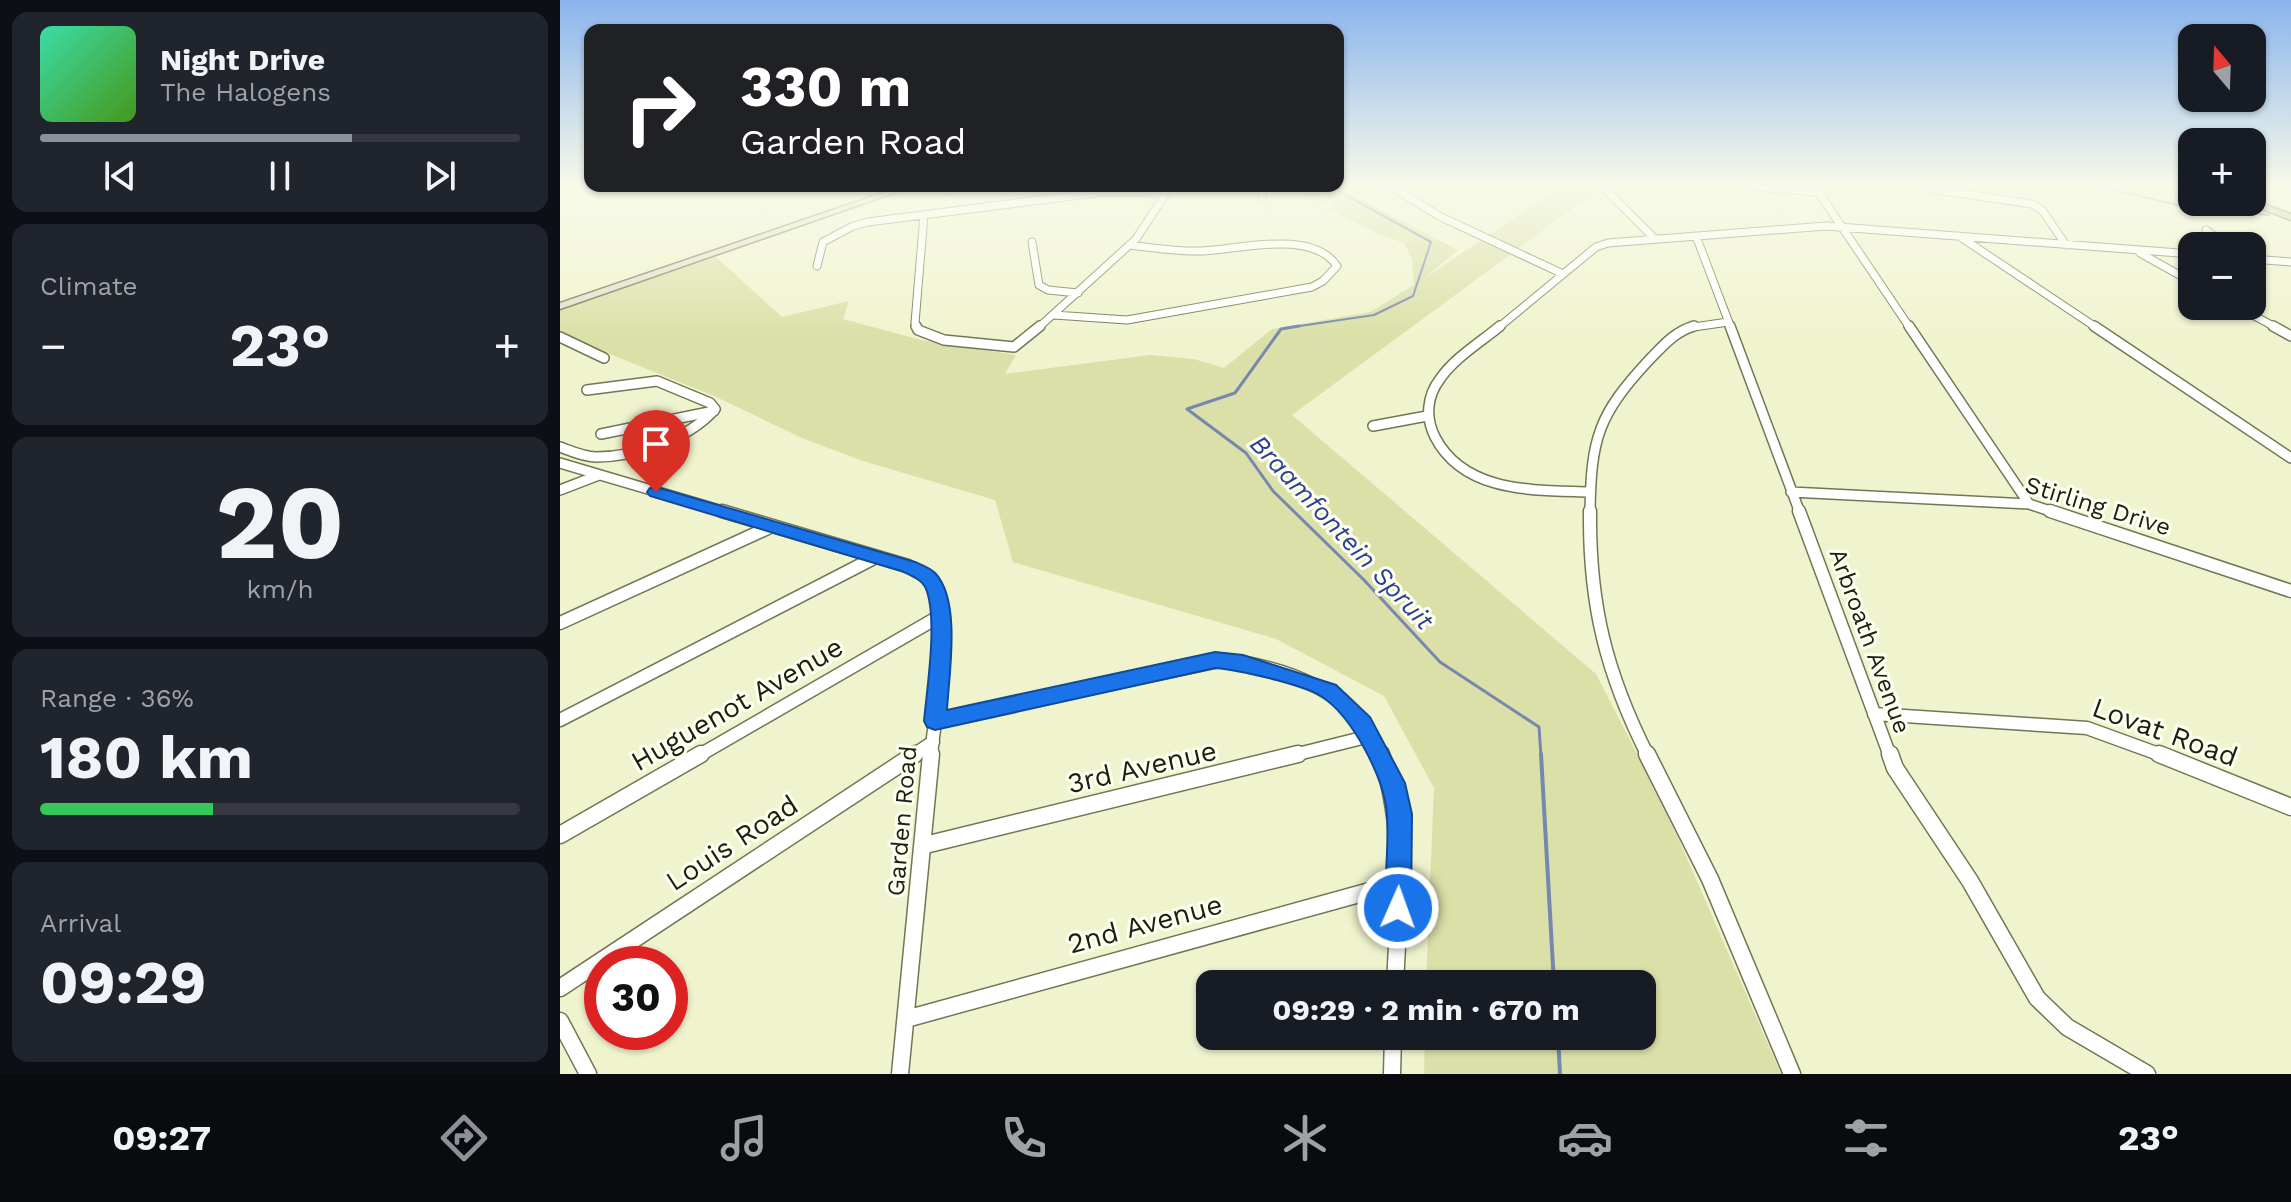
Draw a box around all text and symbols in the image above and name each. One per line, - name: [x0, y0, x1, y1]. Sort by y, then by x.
- north arrow: [2178, 24, 2266, 112]
- map controls: [2178, 24, 2266, 320]
- text: Night Drive: [160, 42, 325, 77]
- text: 330 m: [740, 54, 911, 120]
- icon: right: [608, 56, 712, 160]
- text: The Halogens: [160, 77, 331, 107]
- text: Garden Road: [740, 121, 966, 163]
- button: +: [2178, 128, 2266, 216]
- icon: previous: [98, 154, 142, 198]
- icon: pause: [258, 154, 302, 198]
- icon: next: [418, 154, 462, 198]
- button: −: [2178, 232, 2266, 320]
- text: Climate: [40, 271, 138, 301]
- text: 23°: [229, 310, 331, 381]
- text: −: [40, 320, 67, 372]
- text: +: [493, 320, 520, 372]
- pin: [622, 410, 690, 492]
- icon: arrive: [634, 422, 678, 466]
- water label: Braamfontein Spruit: [1244, 429, 1440, 636]
- text: 20: [216, 461, 344, 583]
- street label: Stirling Drive: [2022, 471, 2174, 541]
- street label: Arbroath Avenue: [1824, 545, 1916, 737]
- text: km/h: [247, 574, 313, 604]
- street label: Huguenot Avenue: [625, 630, 849, 778]
- text: Range · 36%: [40, 683, 194, 713]
- street label: Lovat Road: [2088, 690, 2242, 774]
- text: 180 km: [40, 722, 253, 793]
- street label: 3rd Avenue: [1064, 734, 1220, 800]
- street label: Garden Road: [881, 745, 923, 897]
- street label: Louis Road: [660, 788, 804, 898]
- position arrow: [1356, 866, 1440, 950]
- street label: 2nd Avenue: [1064, 888, 1226, 960]
- text: Arrival: [40, 908, 121, 938]
- speed limit sign: 30: [584, 946, 688, 1050]
- text: 09:29: [40, 947, 206, 1018]
- text: 09:29 · 2 min · 670 m: [1272, 992, 1580, 1027]
- icon: directions: [436, 1110, 492, 1166]
- icon: music: [716, 1110, 772, 1166]
- icon: phone: [996, 1110, 1052, 1166]
- icon: climate: [1277, 1110, 1333, 1166]
- icon: car: [1557, 1110, 1613, 1166]
- icon: filters: [1838, 1110, 1894, 1166]
- text: 09:27: [112, 1117, 211, 1159]
- text: 23°: [2118, 1117, 2179, 1159]

